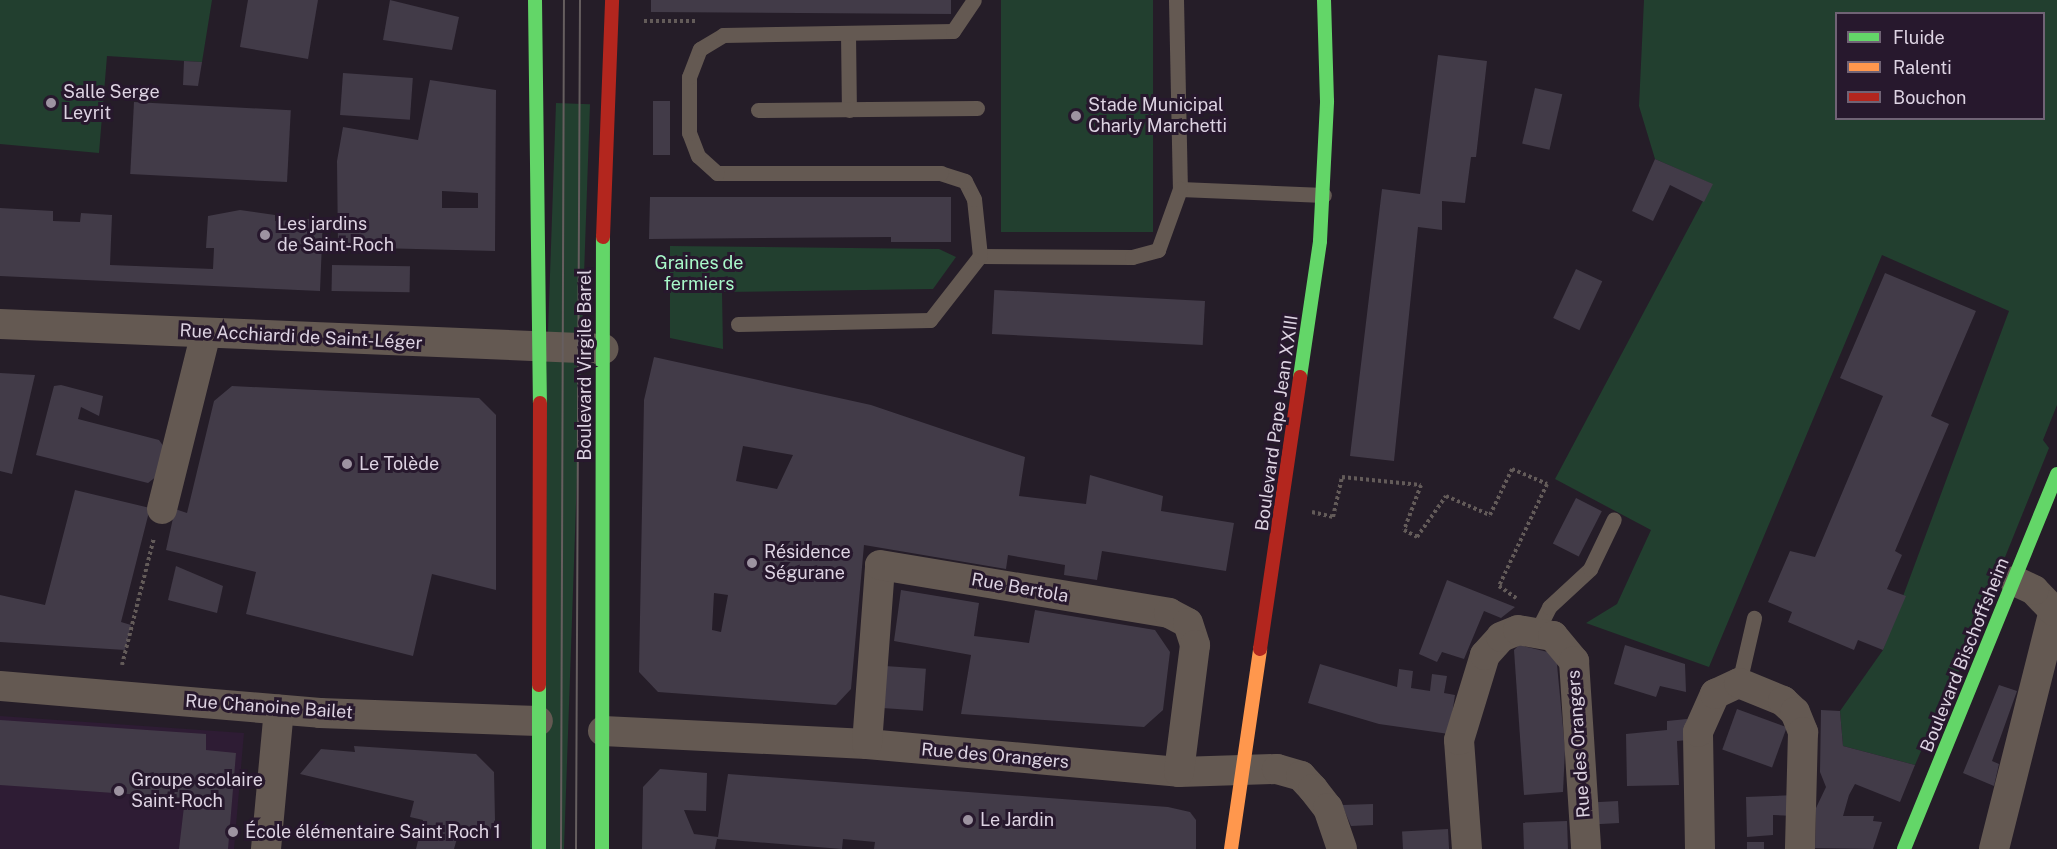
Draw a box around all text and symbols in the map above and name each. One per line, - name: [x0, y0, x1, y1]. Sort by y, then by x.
- legend: [1835, 12, 2045, 120]
- text: Fluide: [1893, 27, 1945, 48]
- text: Ralenti: [1893, 57, 1952, 78]
- place label: Salle Serge Leyrit: [63, 82, 160, 124]
- text: Bouchon: [1893, 87, 1966, 108]
- place label: Stade Municipal Charly Marchetti: [1088, 95, 1227, 138]
- marker: Salle Serge Leyrit: [44, 96, 58, 110]
- marker: Stade Municipal Charly Marchetti: [1069, 109, 1083, 123]
- place label: Les jardins de Saint-Roch: [277, 214, 394, 256]
- marker: Les jardins de Saint-Roch: [258, 228, 272, 242]
- park label: Graines de fermiers: [654, 253, 744, 296]
- street label: Boulevard Virgile Barel: [574, 269, 596, 461]
- street label: Boulevard Pape Jean XXIII: [1251, 314, 1303, 532]
- street label: Rue Acchiardi de Saint-Léger: [179, 320, 423, 354]
- place label: Le Tolède: [359, 453, 439, 475]
- marker: Le Tolède: [340, 457, 354, 471]
- place label: Résidence Ségurane: [764, 542, 851, 584]
- street label: Boulevard Bischoffsheim: [1916, 555, 2014, 755]
- marker: Résidence Ségurane: [745, 556, 759, 570]
- street label: Rue Bertola: [970, 569, 1070, 607]
- street label: Rue des Orangers: [1563, 669, 1595, 819]
- street label: Rue Chanoine Bailet: [184, 690, 354, 724]
- street label: Rue des Orangers: [920, 739, 1070, 773]
- place label: Groupe scolaire Saint-Roch: [131, 770, 263, 812]
- marker: Groupe scolaire Saint-Roch: [112, 784, 126, 798]
- place label: Le Jardin: [980, 809, 1054, 831]
- marker: Le Jardin: [961, 813, 975, 827]
- place label: École élémentaire Saint Roch 1: [245, 821, 501, 843]
- marker: École élémentaire Saint Roch 1: [226, 825, 240, 839]

